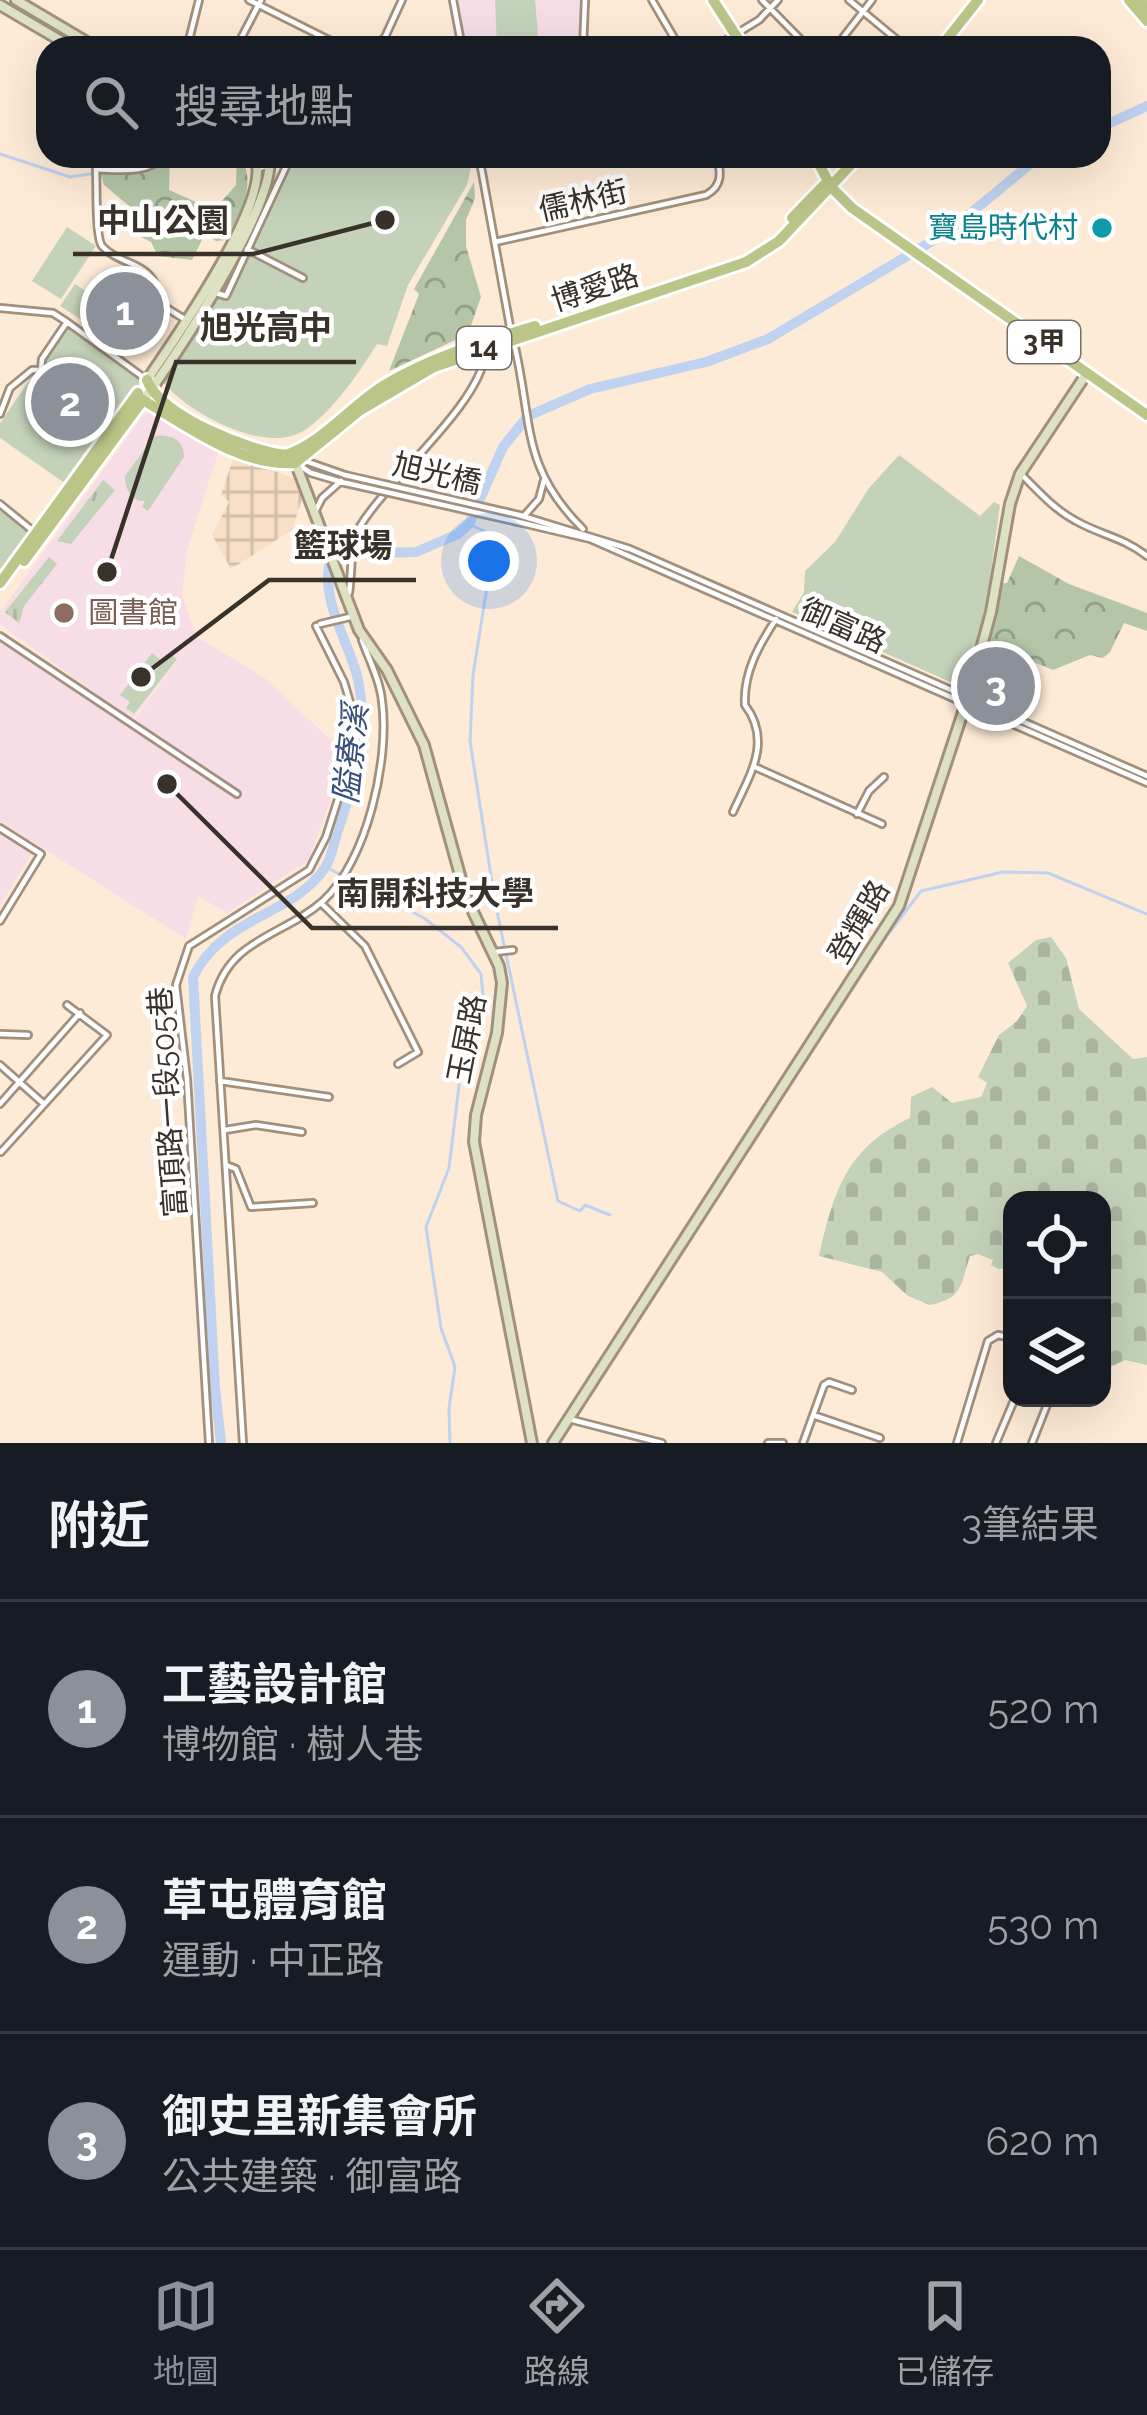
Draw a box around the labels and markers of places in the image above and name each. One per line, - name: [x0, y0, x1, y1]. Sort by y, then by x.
- callout: 中山公園: [73, 185, 253, 254]
- place label: 寶島時代村: [928, 210, 1078, 245]
- marker: 寶島時代村: [1089, 215, 1115, 241]
- pin: 1: [86, 266, 164, 356]
- callout: 旭光高中: [176, 293, 356, 362]
- pin: 2: [31, 357, 109, 447]
- callout: 籃球場: [269, 511, 416, 580]
- place label: 圖書館: [88, 595, 178, 630]
- marker: 圖書館: [51, 600, 77, 626]
- pin: 3: [957, 641, 1035, 731]
- callout: 南開科技大學: [312, 859, 558, 928]

